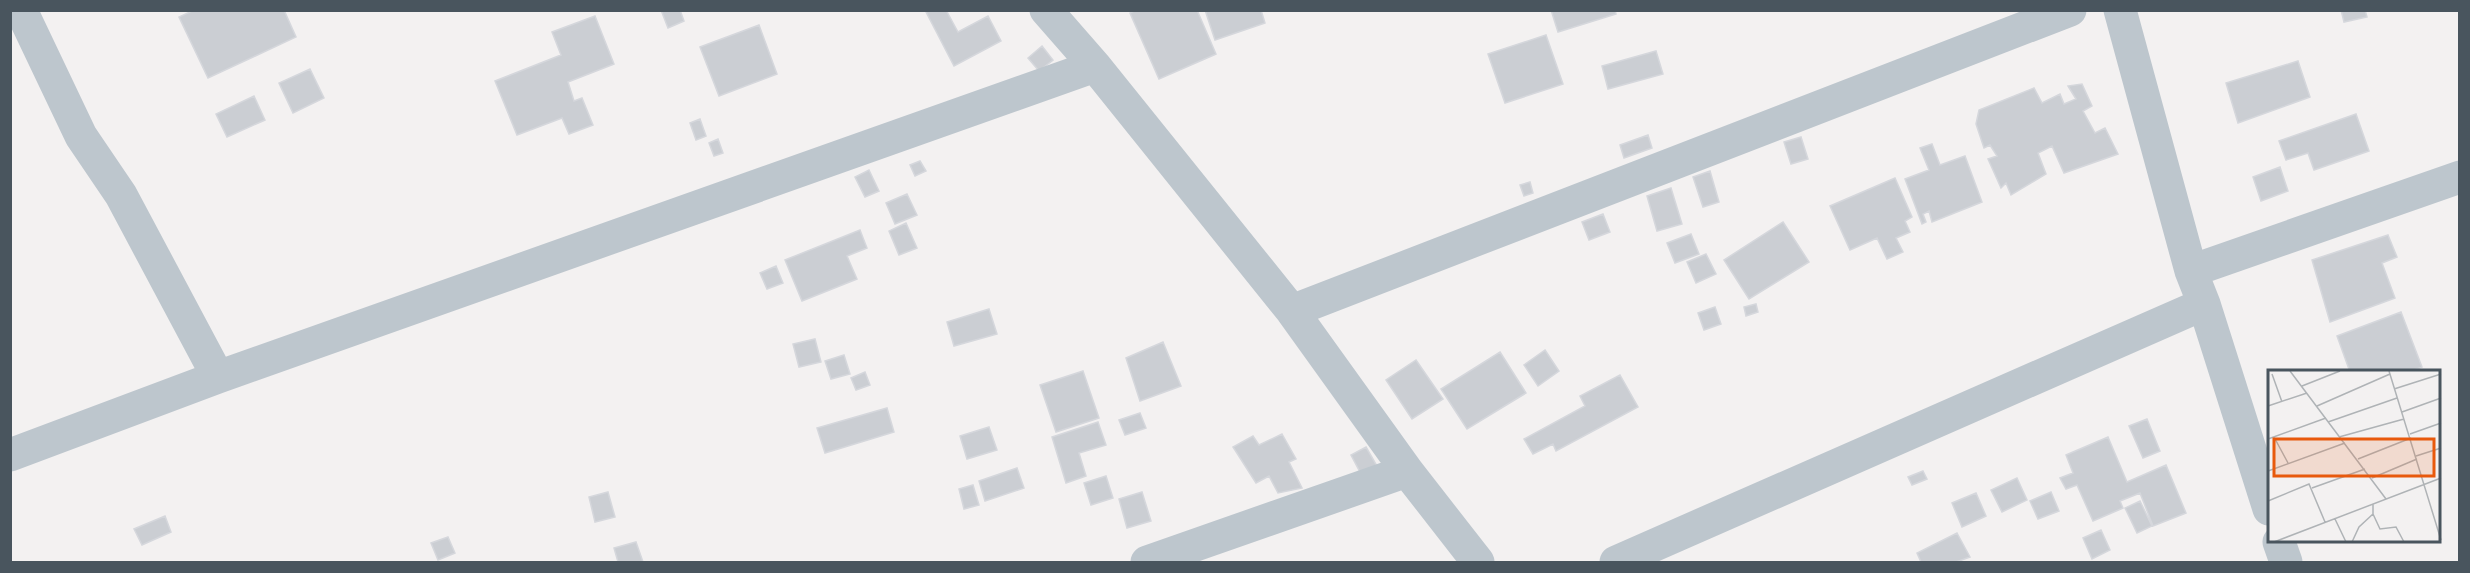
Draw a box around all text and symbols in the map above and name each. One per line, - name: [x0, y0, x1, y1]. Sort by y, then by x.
- inset map: [2268, 370, 2440, 543]

